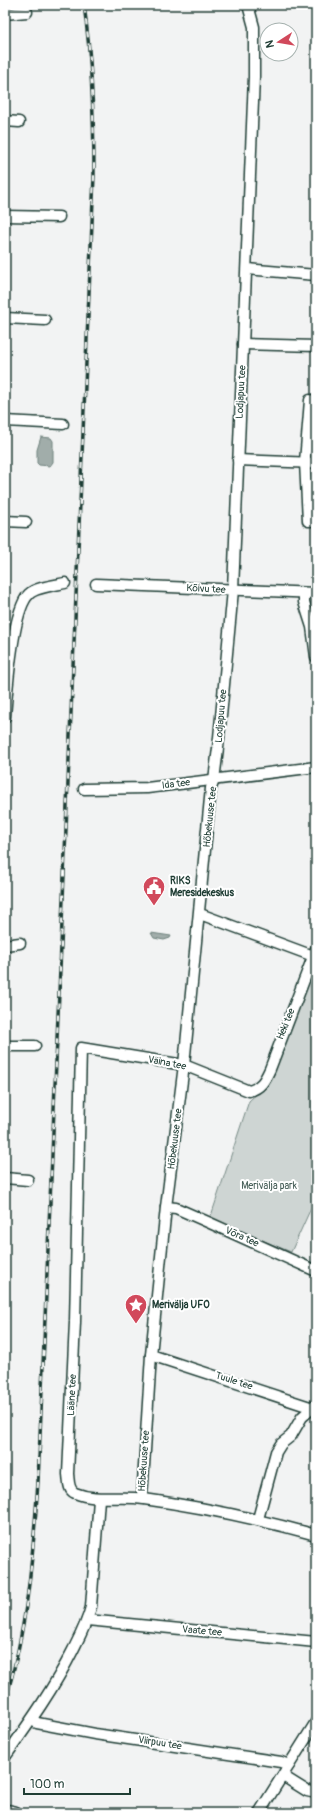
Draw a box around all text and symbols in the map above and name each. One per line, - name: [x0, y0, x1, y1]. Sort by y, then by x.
- north arrow: [259, 22, 299, 62]
- text: N: [262, 38, 277, 49]
- street label: Lodjapuu tee: [234, 365, 248, 419]
- street label: Kõivu tee: [186, 582, 226, 596]
- street label: Lodjapuu tee: [213, 689, 229, 743]
- street label: Ida tee: [161, 776, 191, 792]
- street label: Hõbekuuse tee: [201, 786, 219, 848]
- public building icon: RIKS Meresidekeskus: [141, 874, 167, 907]
- place label: RIKS Meresidekeskus: [170, 875, 234, 899]
- street label: Heki tee: [274, 1006, 298, 1041]
- street label: Väina tee: [147, 1053, 187, 1073]
- street label: Hõbekuuse tee: [165, 1108, 185, 1170]
- park label: Merivälja park: [241, 1180, 298, 1192]
- street label: Võra tee: [223, 1224, 261, 1250]
- place icon: Merivälja UFO: [123, 1292, 149, 1325]
- place label: Merivälja UFO: [152, 1299, 210, 1311]
- street label: Tuule tee: [214, 1369, 254, 1393]
- street label: Lääne tee: [65, 1374, 79, 1416]
- street label: Hõbekuuse tee: [136, 1430, 152, 1492]
- street label: Vaate tee: [182, 1623, 223, 1639]
- street label: Viirpuu tee: [137, 1734, 183, 1752]
- scale bar: [24, 1770, 130, 1796]
- text: 100 m: [30, 1777, 65, 1792]

